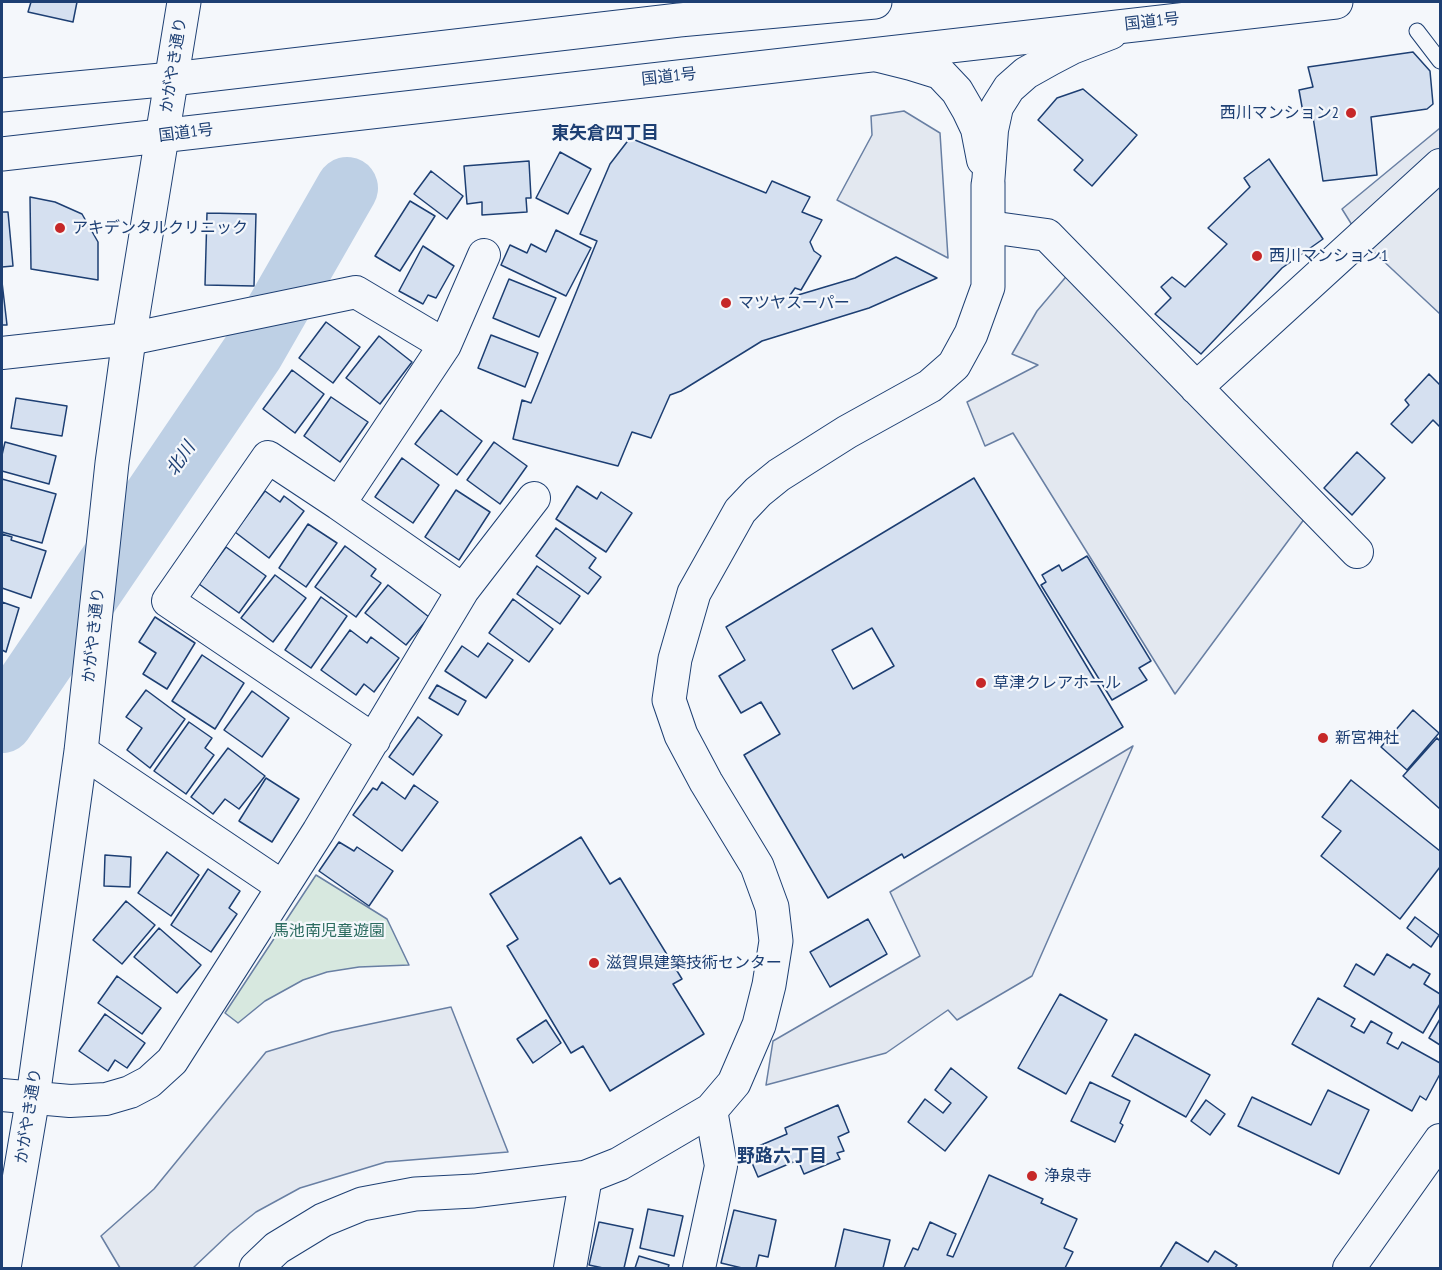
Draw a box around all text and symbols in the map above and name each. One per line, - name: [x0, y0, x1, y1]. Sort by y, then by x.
- street label: 国道1号: [1124, 10, 1180, 34]
- street label: かがやき通り: [157, 16, 191, 114]
- street label: 国道1号: [641, 65, 697, 89]
- place label: 西川マンション2: [1220, 103, 1339, 123]
- marker: 西川マンション2: [1344, 106, 1358, 120]
- street label: 国道1号: [157, 120, 215, 146]
- district label: 東矢倉四丁目: [551, 123, 659, 145]
- place label: アキデンタルクリニック: [72, 218, 248, 238]
- marker: アキデンタルクリニック: [53, 221, 67, 235]
- place label: 西川マンション1: [1269, 246, 1388, 266]
- marker: 西川マンション1: [1250, 249, 1264, 263]
- place label: マツヤスーパー: [738, 293, 850, 313]
- marker: マツヤスーパー: [719, 296, 733, 310]
- water label: 北川: [162, 438, 200, 480]
- street label: かがやき通り: [79, 586, 109, 684]
- place label: 草津クレアホール: [993, 673, 1121, 693]
- marker: 草津クレアホール: [974, 676, 988, 690]
- place label: 新宮神社: [1335, 728, 1399, 748]
- marker: 新宮神社: [1316, 731, 1330, 745]
- park label: 馬池南児童遊園: [273, 921, 385, 941]
- place label: 滋賀県建築技術センター: [606, 953, 782, 973]
- marker: 滋賀県建築技術センター: [587, 956, 601, 970]
- street label: かがやき通り: [12, 1067, 46, 1165]
- district label: 野路六丁目: [737, 1146, 827, 1168]
- place label: 浄泉寺: [1044, 1166, 1092, 1186]
- marker: 浄泉寺: [1025, 1169, 1039, 1183]

